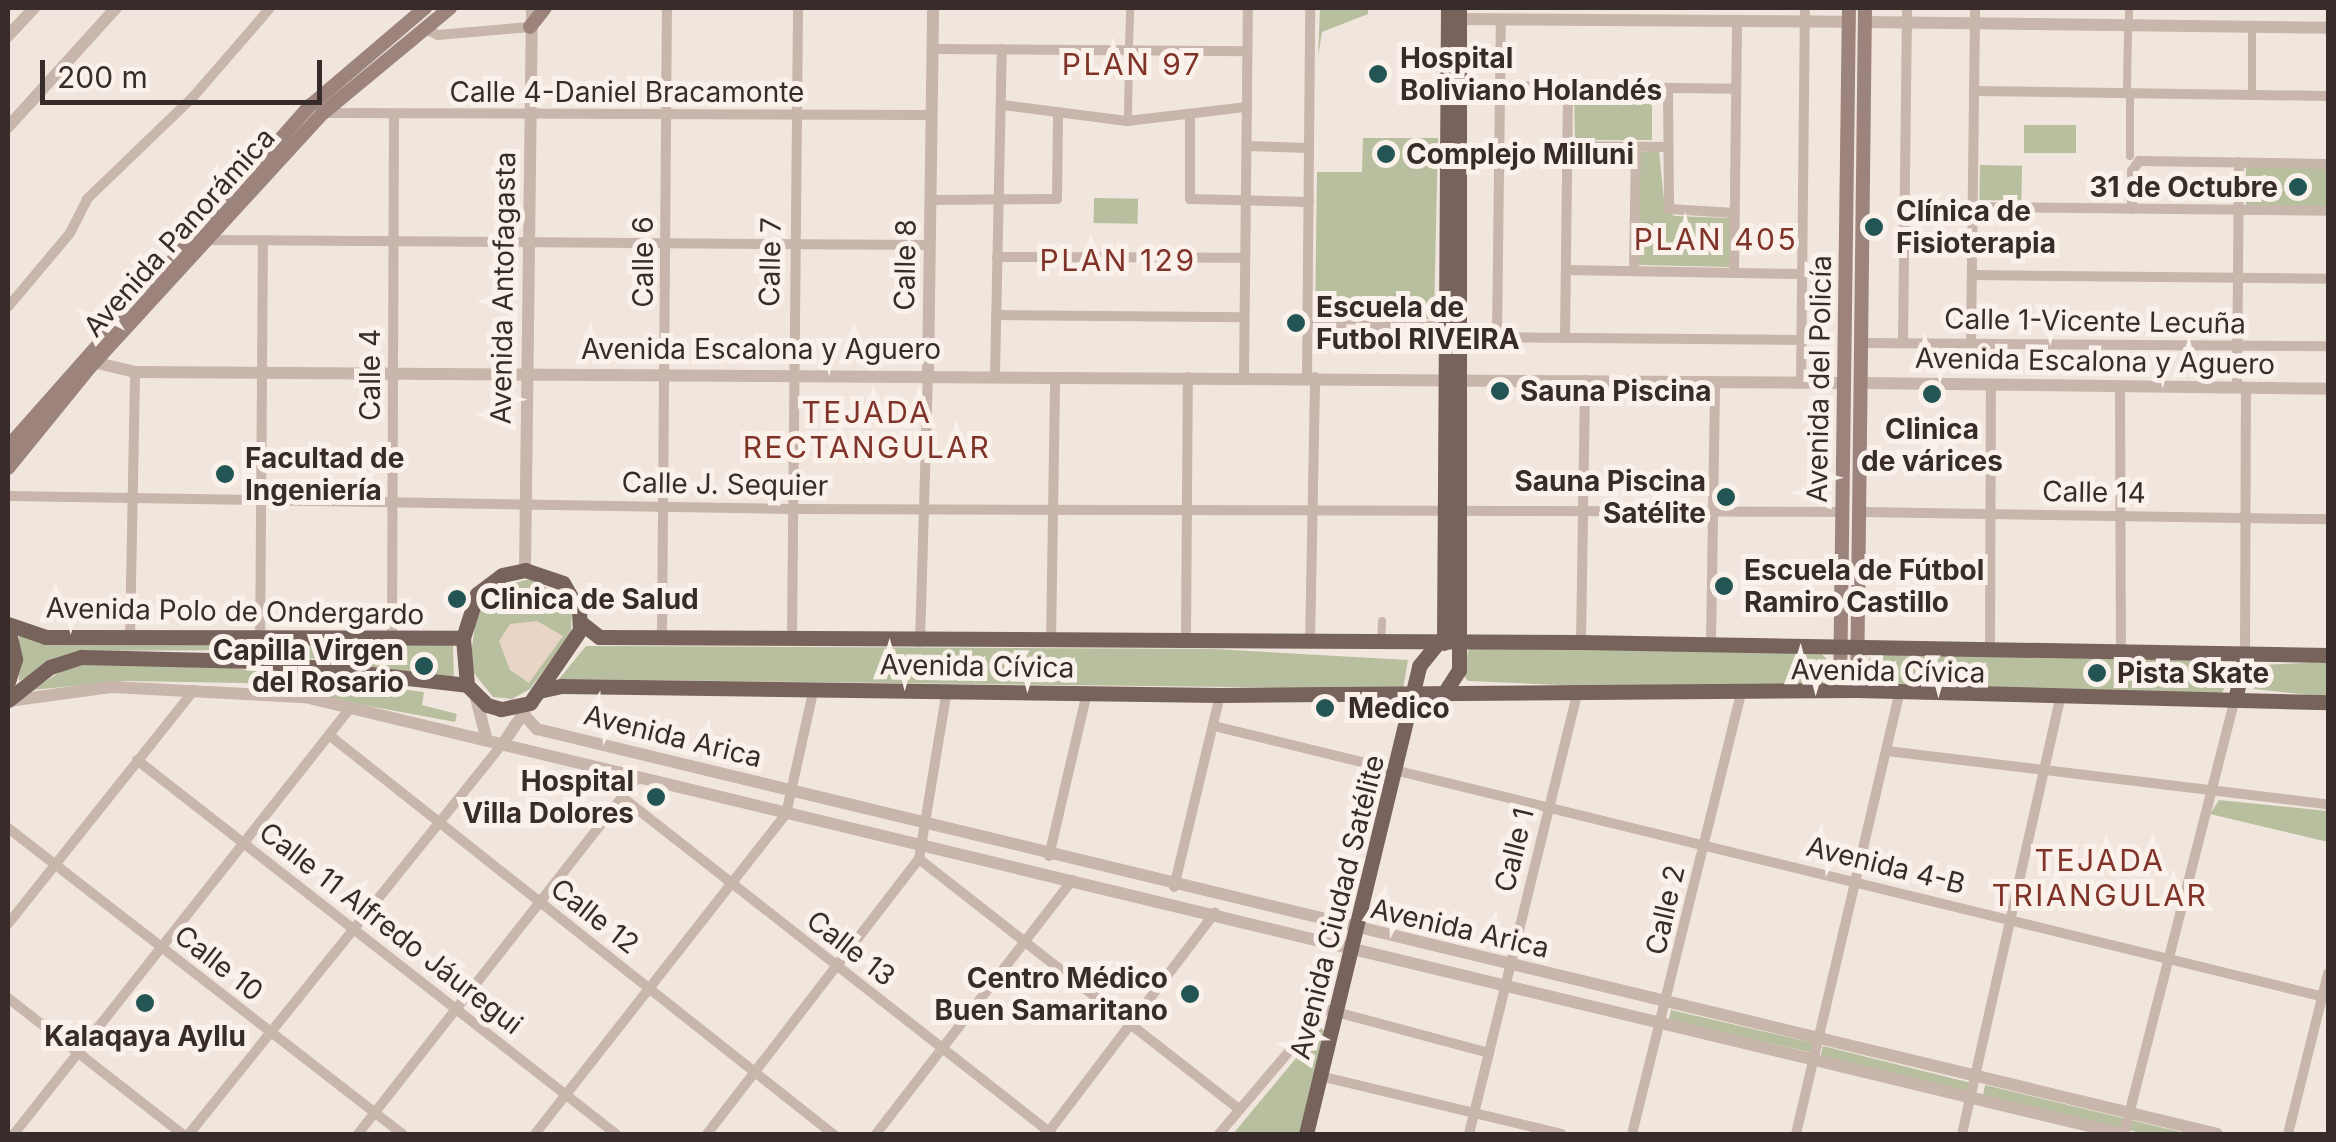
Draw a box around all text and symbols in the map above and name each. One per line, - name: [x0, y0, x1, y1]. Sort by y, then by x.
- scale bar: [45, 40, 328, 102]
- place label: Hospital Boliviano Holandés: [1400, 41, 1662, 107]
- district label: PLAN 97: [1062, 46, 1202, 82]
- text: 200 m: [57, 59, 148, 95]
- marker: Hospital Boliviano Holandés: [1365, 61, 1391, 87]
- street label: Calle 4-Daniel Bracamonte: [450, 75, 804, 109]
- street label: Avenida Panorámica: [76, 121, 282, 343]
- place label: Complejo Milluni: [1406, 137, 1634, 171]
- marker: Complejo Milluni: [1375, 143, 1397, 165]
- street label: Avenida Antofagasta: [484, 151, 522, 425]
- place label: 31 de Octubre: [2089, 170, 2278, 204]
- marker: 31 de Octubre: [2287, 176, 2309, 198]
- place label: Clínica de Fisioterapia: [1896, 194, 2056, 260]
- marker: Clínica de Fisioterapia: [1861, 214, 1887, 240]
- street label: Calle 6: [626, 216, 660, 308]
- street label: Calle 7: [752, 217, 788, 307]
- street label: Calle 8: [887, 219, 923, 311]
- district label: PLAN 405: [1634, 221, 1798, 257]
- district label: PLAN 129: [1040, 242, 1196, 278]
- street label: Avenida del Policía: [1800, 255, 1838, 503]
- place label: Escuela de Futbol RIVEIRA: [1316, 290, 1520, 356]
- street label: Calle 1-Vicente Lecuña: [1944, 302, 2246, 340]
- marker: Escuela de Futbol RIVEIRA: [1285, 312, 1307, 334]
- street label: Calle 4: [353, 329, 387, 421]
- street label: Avenida Escalona y Aguero: [581, 332, 941, 366]
- street label: Avenida Escalona y Aguero: [1915, 341, 2275, 381]
- place label: Sauna Piscina: [1520, 374, 1712, 408]
- marker: Sauna Piscina: [1489, 380, 1511, 402]
- marker: Clinica de várices: [1919, 381, 1945, 407]
- district label: TEJADA RECTANGULAR: [743, 394, 991, 464]
- place label: Clinica de várices: [1861, 412, 2003, 478]
- place label: Facultad de Ingeniería: [245, 441, 404, 507]
- marker: Facultad de Ingeniería: [214, 463, 236, 485]
- place label: Sauna Piscina Satélite: [1514, 464, 1706, 530]
- street label: Calle J. Sequier: [621, 465, 829, 503]
- street label: Calle 14: [2042, 474, 2146, 510]
- marker: Sauna Piscina Satélite: [1715, 486, 1737, 508]
- place label: Escuela de Fútbol Ramiro Castillo: [1744, 553, 1984, 619]
- marker: Escuela de Fútbol Ramiro Castillo: [1713, 575, 1735, 597]
- place label: Clinica de Salud: [480, 582, 699, 616]
- marker: Clinica de Salud: [444, 586, 470, 612]
- street label: Avenida Polo de Ondergardo: [45, 591, 425, 631]
- place label: Capilla Virgen del Rosario: [213, 633, 404, 699]
- street label: Avenida Cívica: [879, 648, 1075, 684]
- street label: Avenida Cívica: [1790, 653, 1986, 689]
- marker: Capilla Virgen del Rosario: [413, 655, 435, 677]
- place label: Pista Skate: [2117, 656, 2269, 690]
- marker: Pista Skate: [2086, 662, 2108, 684]
- place label: Medico: [1348, 691, 1450, 725]
- marker: Medico: [1312, 695, 1338, 721]
- street label: Avenida Arica: [581, 698, 765, 774]
- street label: Avenida Ciudad Satélite: [1283, 751, 1391, 1063]
- place label: Hospital Villa Dolores: [462, 764, 634, 830]
- marker: Hospital Villa Dolores: [643, 784, 669, 810]
- street label: Calle 1: [1487, 805, 1541, 895]
- street label: Calle 11 Alfredo Jáuregui: [253, 815, 529, 1041]
- street label: Avenida 4-B: [1803, 829, 1969, 901]
- district label: TEJADA TRIANGULAR: [1992, 842, 2208, 912]
- street label: Calle 2: [1638, 862, 1692, 958]
- street label: Calle 12: [544, 871, 646, 961]
- street label: Avenida Arica: [1368, 891, 1552, 965]
- street label: Calle 13: [800, 903, 902, 993]
- street label: Calle 10: [168, 918, 270, 1008]
- place label: Centro Médico Buen Samaritano: [934, 961, 1168, 1027]
- marker: Centro Médico Buen Samaritano: [1177, 981, 1203, 1007]
- marker: Kalaqaya Ayllu: [134, 992, 156, 1014]
- place label: Kalaqaya Ayllu: [44, 1019, 246, 1053]

